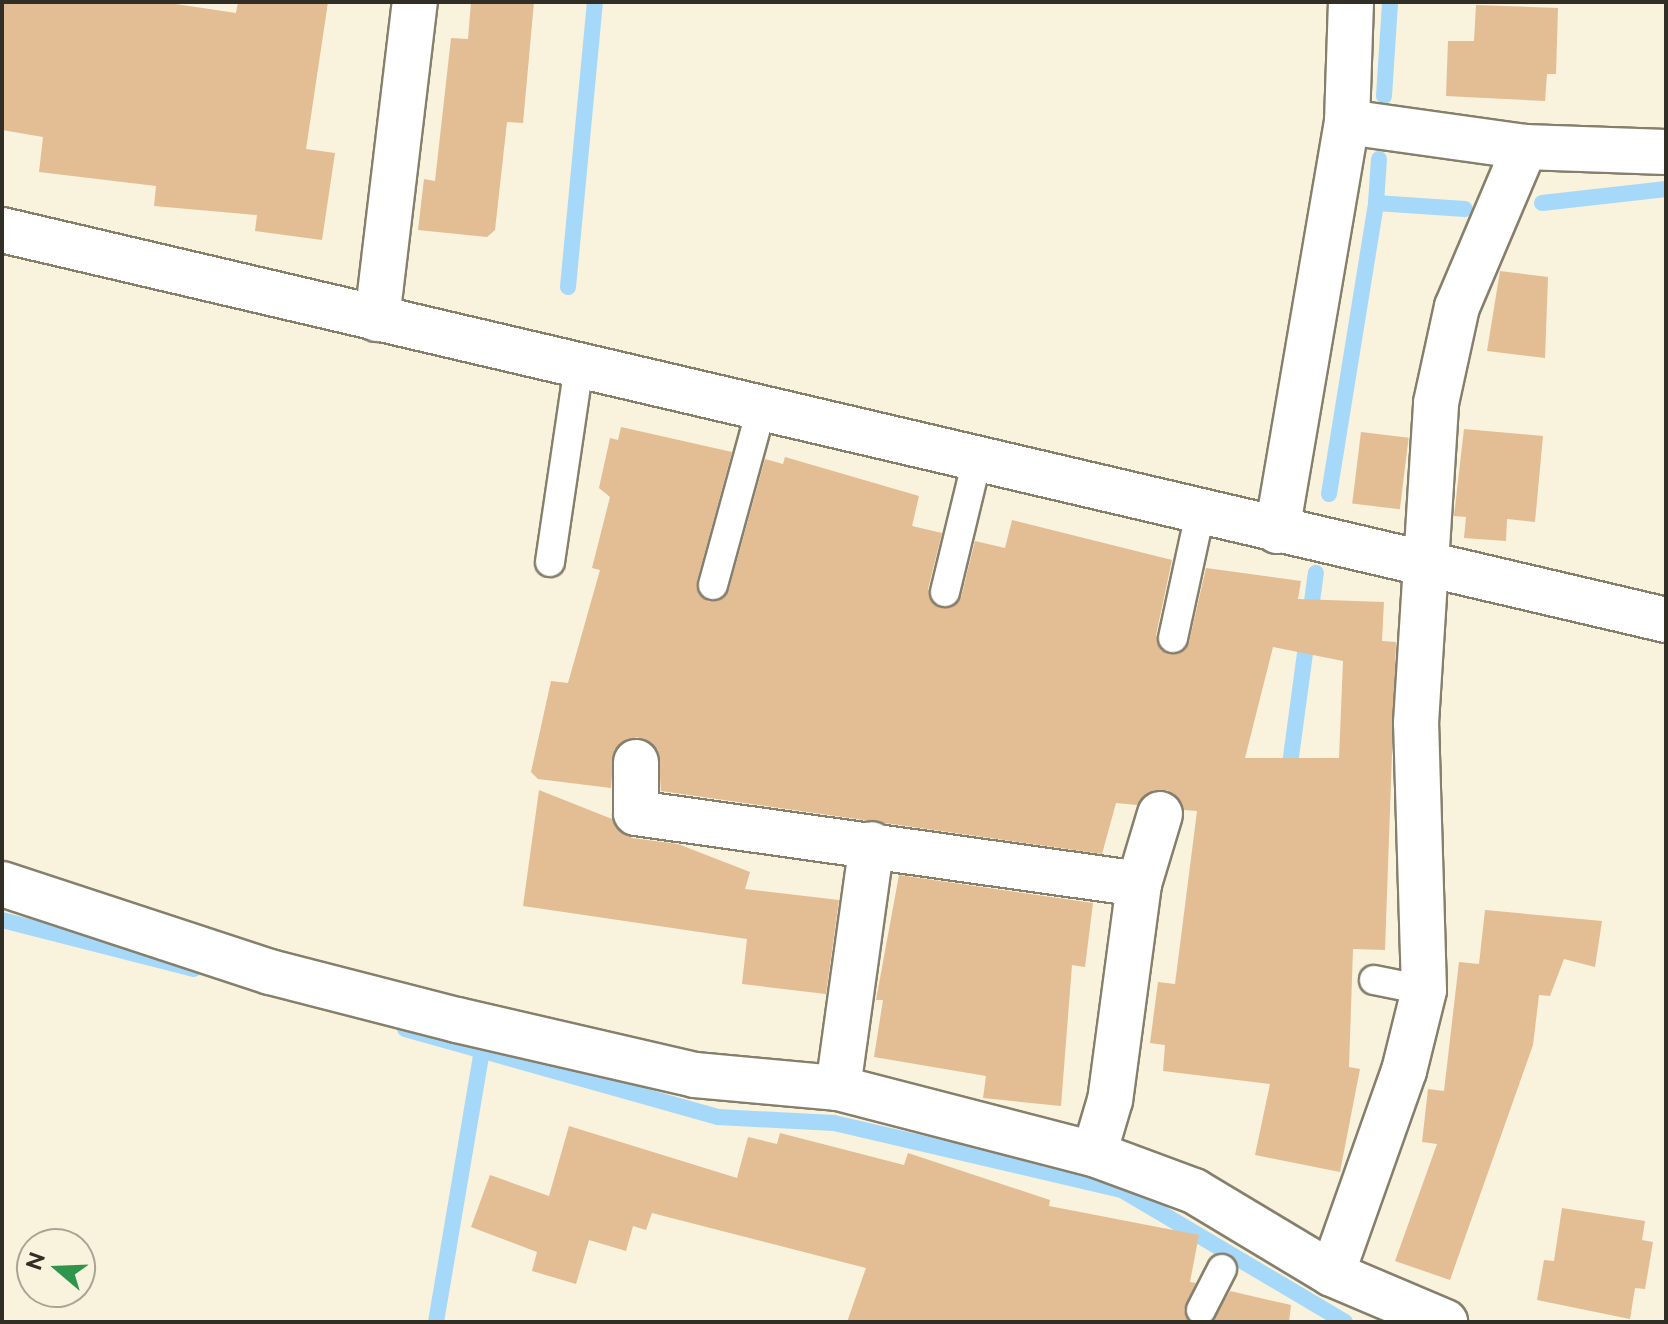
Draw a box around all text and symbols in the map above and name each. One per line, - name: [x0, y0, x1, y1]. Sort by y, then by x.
- north arrow: [16, 1228, 96, 1308]
- text: N: [20, 1249, 50, 1273]

